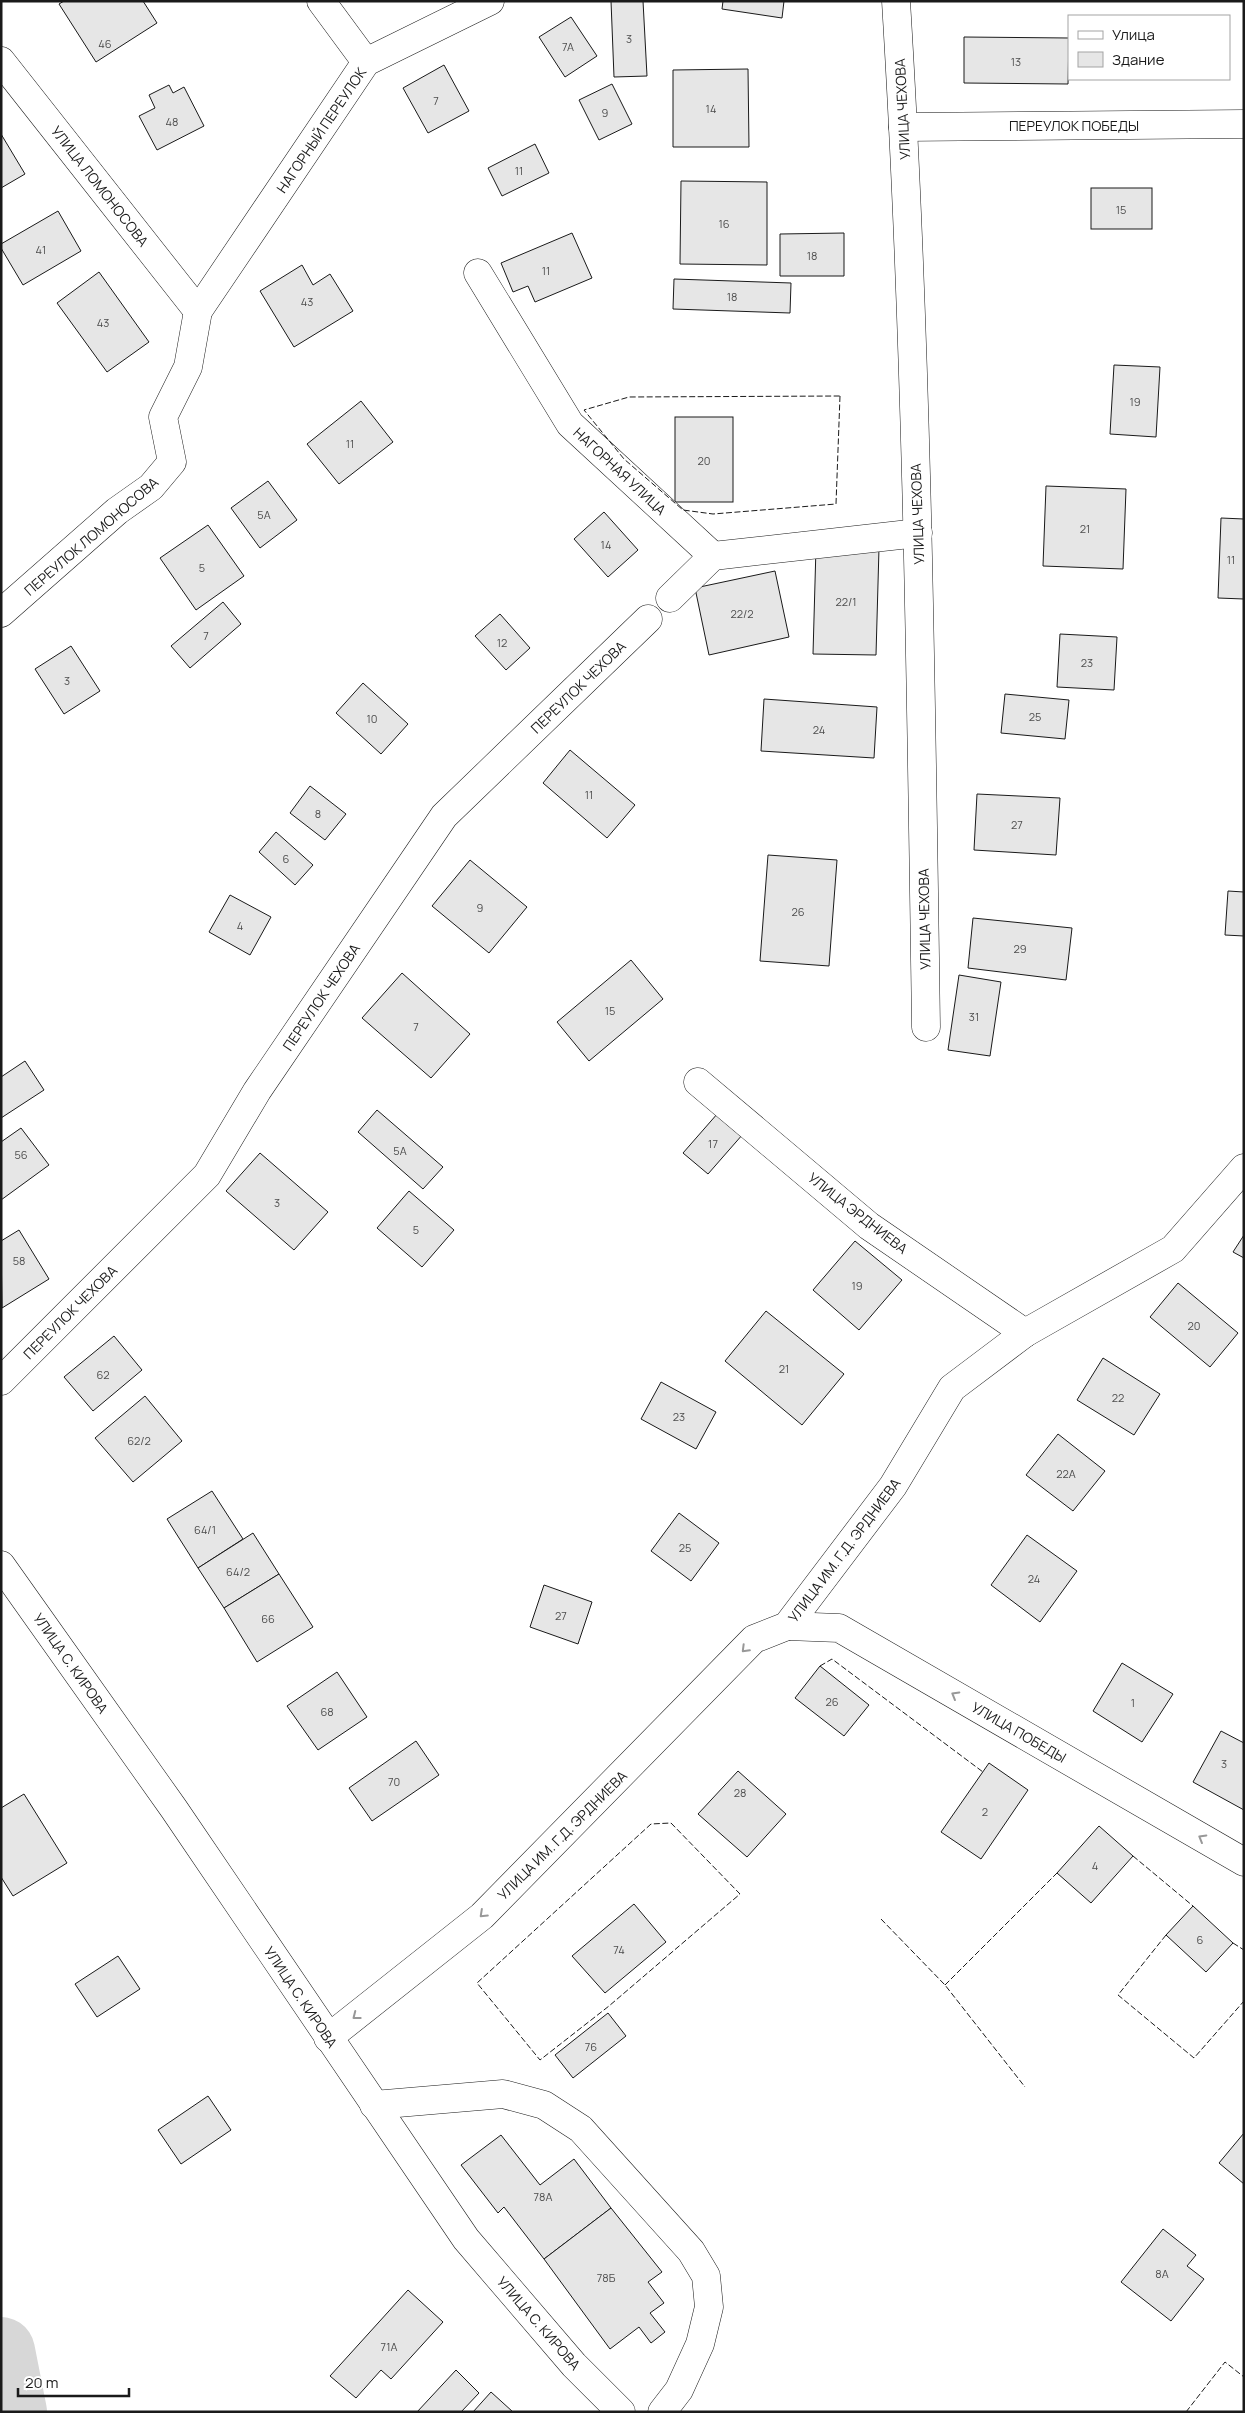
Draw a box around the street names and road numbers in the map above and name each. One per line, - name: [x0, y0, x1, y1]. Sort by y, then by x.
- street label: УЛИЦА ЧЕХОВА: [890, 58, 914, 160]
- street label: НАГОРНЫЙ ПЕРЕУЛОК: [272, 63, 371, 196]
- street label: ПЕРЕУЛОК ПОБЕДЫ: [1009, 116, 1139, 135]
- street label: УЛИЦА ЛОМОНОСОВА: [47, 122, 153, 250]
- street label: НАГОРНАЯ УЛИЦА: [569, 423, 671, 519]
- street label: УЛИЦА ЧЕХОВА: [906, 463, 928, 565]
- street label: ПЕРЕУЛОК ЛОМОНОСОВА: [20, 472, 162, 599]
- street label: ПЕРЕУЛОК ЧЕХОВА: [526, 637, 630, 737]
- street label: УЛИЦА ЧЕХОВА: [914, 868, 934, 970]
- street label: ПЕРЕУЛОК ЧЕХОВА: [278, 940, 364, 1054]
- street label: УЛИЦА ЭРДНИЕВА: [804, 1168, 912, 1258]
- street label: ПЕРЕУЛОК ЧЕХОВА: [19, 1261, 121, 1363]
- street label: УЛИЦА ИМ. Г.Д. ЭРДНИЕВА: [784, 1474, 905, 1626]
- street label: УЛИЦА С. КИРОВА: [29, 1609, 113, 1717]
- street label: УЛИЦА ПОБЕДЫ: [968, 1697, 1070, 1767]
- street label: УЛИЦА ИМ. Г.Д. ЭРДНИЕВА: [493, 1766, 631, 1904]
- street label: УЛИЦА С. КИРОВА: [260, 1943, 342, 2052]
- street label: УЛИЦА С. КИРОВА: [493, 2272, 585, 2374]

